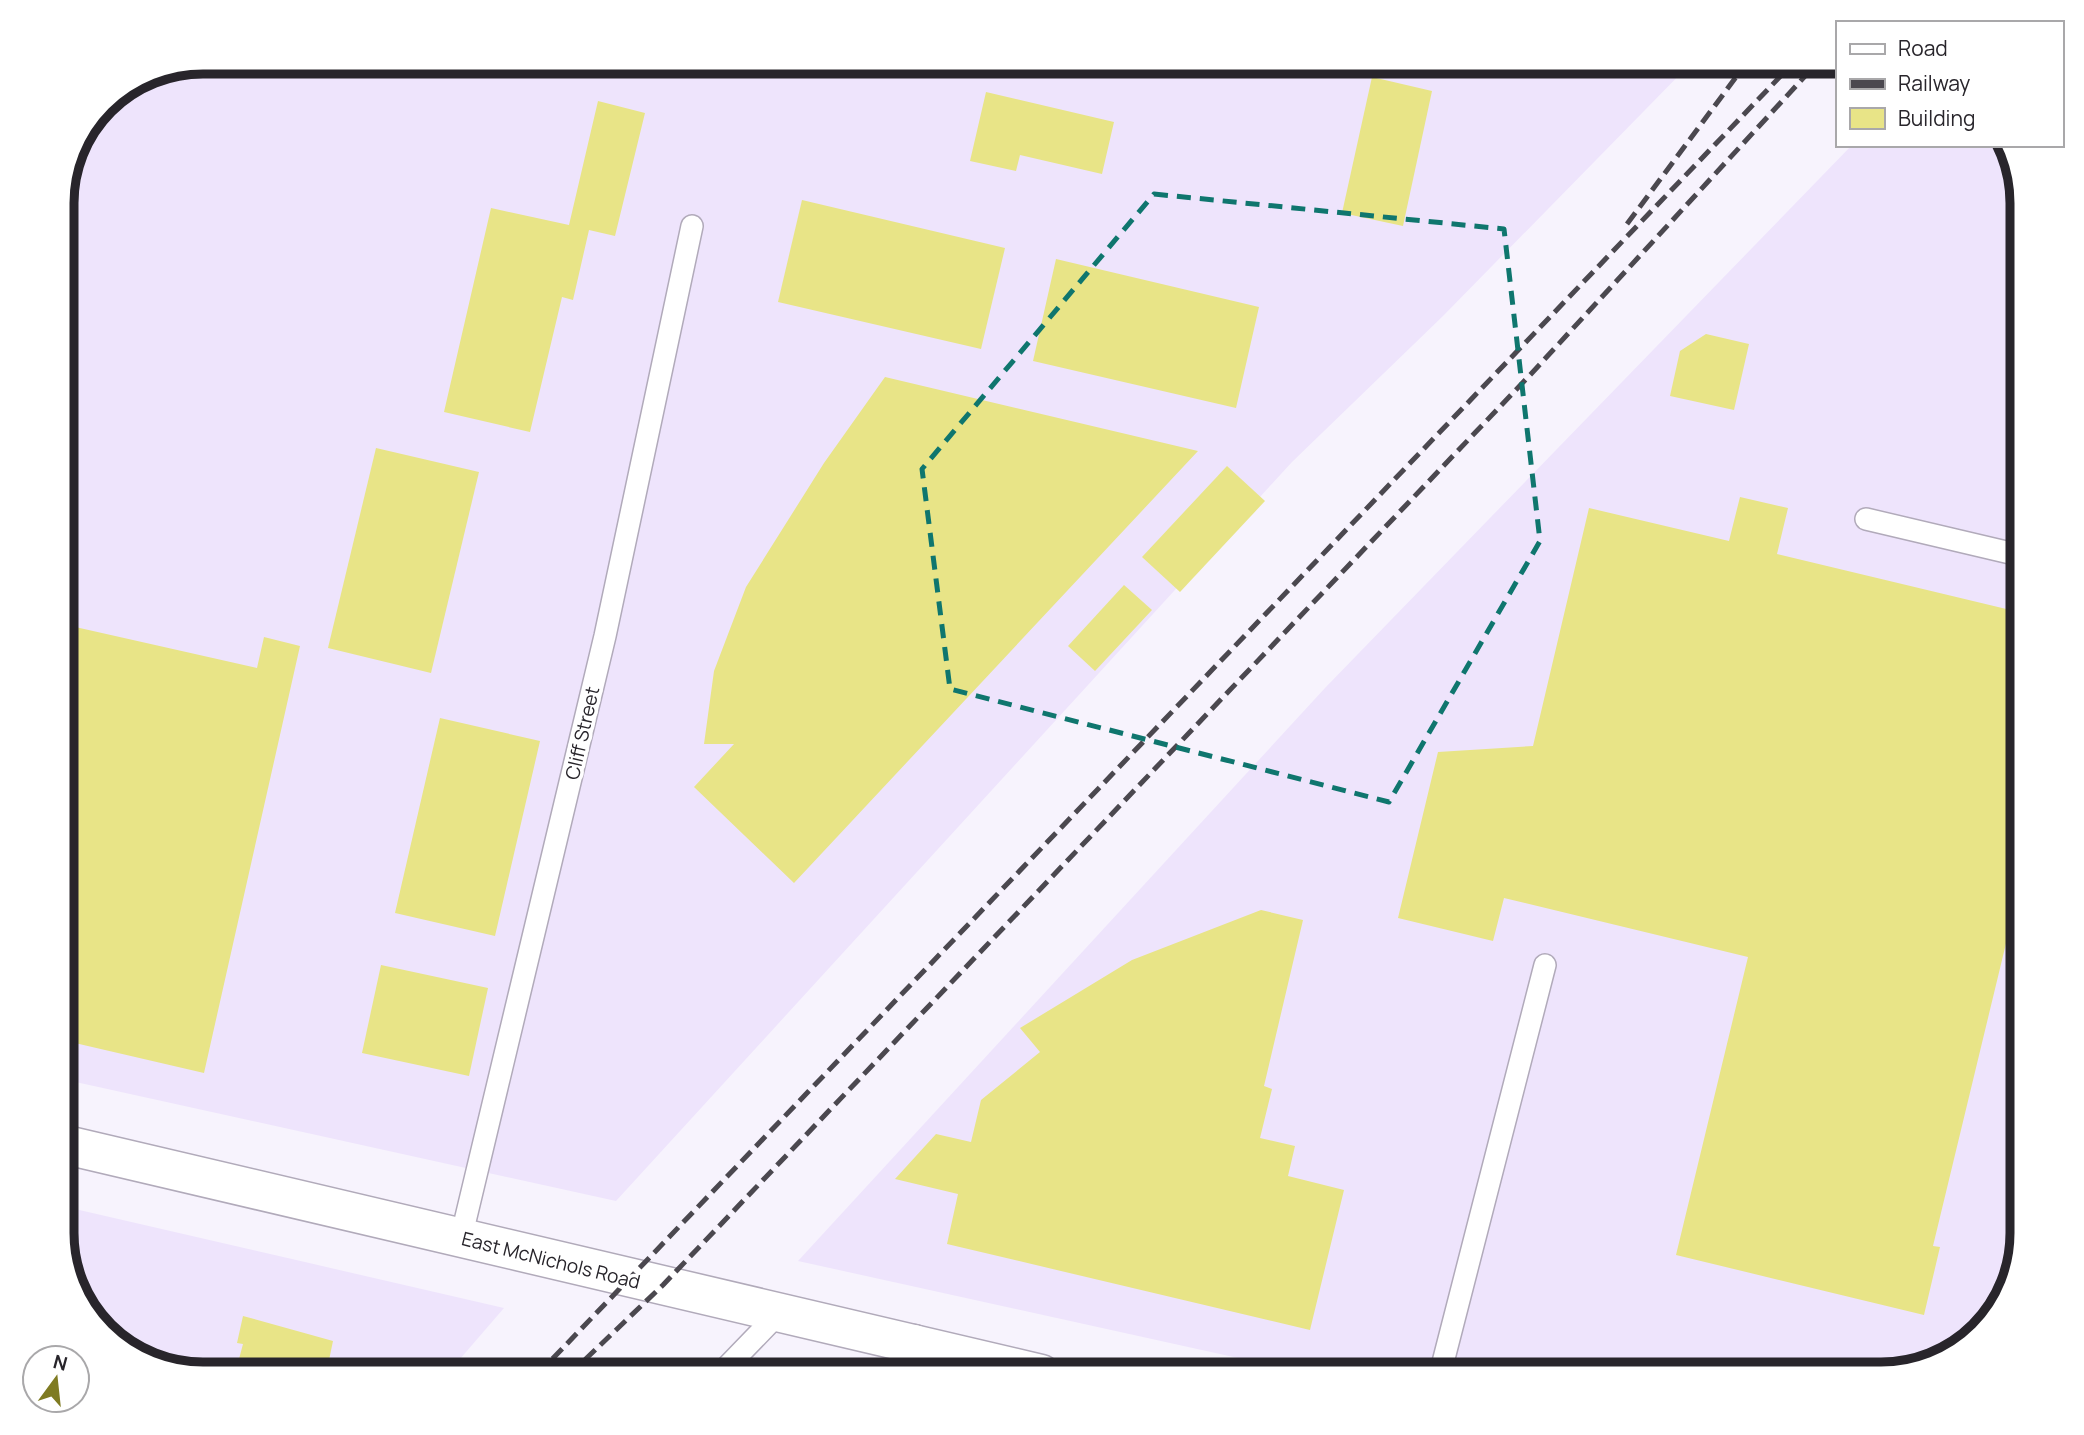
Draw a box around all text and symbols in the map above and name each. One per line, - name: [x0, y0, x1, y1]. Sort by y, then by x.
- legend: [1836, 21, 2063, 147]
- text: Road: [1898, 34, 1948, 62]
- text: Railway: [1898, 69, 1970, 97]
- text: Building: [1898, 104, 1975, 132]
- street label: Cliff Street: [559, 684, 605, 782]
- street label: East McNichols Road: [459, 1225, 643, 1295]
- north arrow: [21, 1344, 91, 1414]
- text: N: [50, 1348, 70, 1377]

